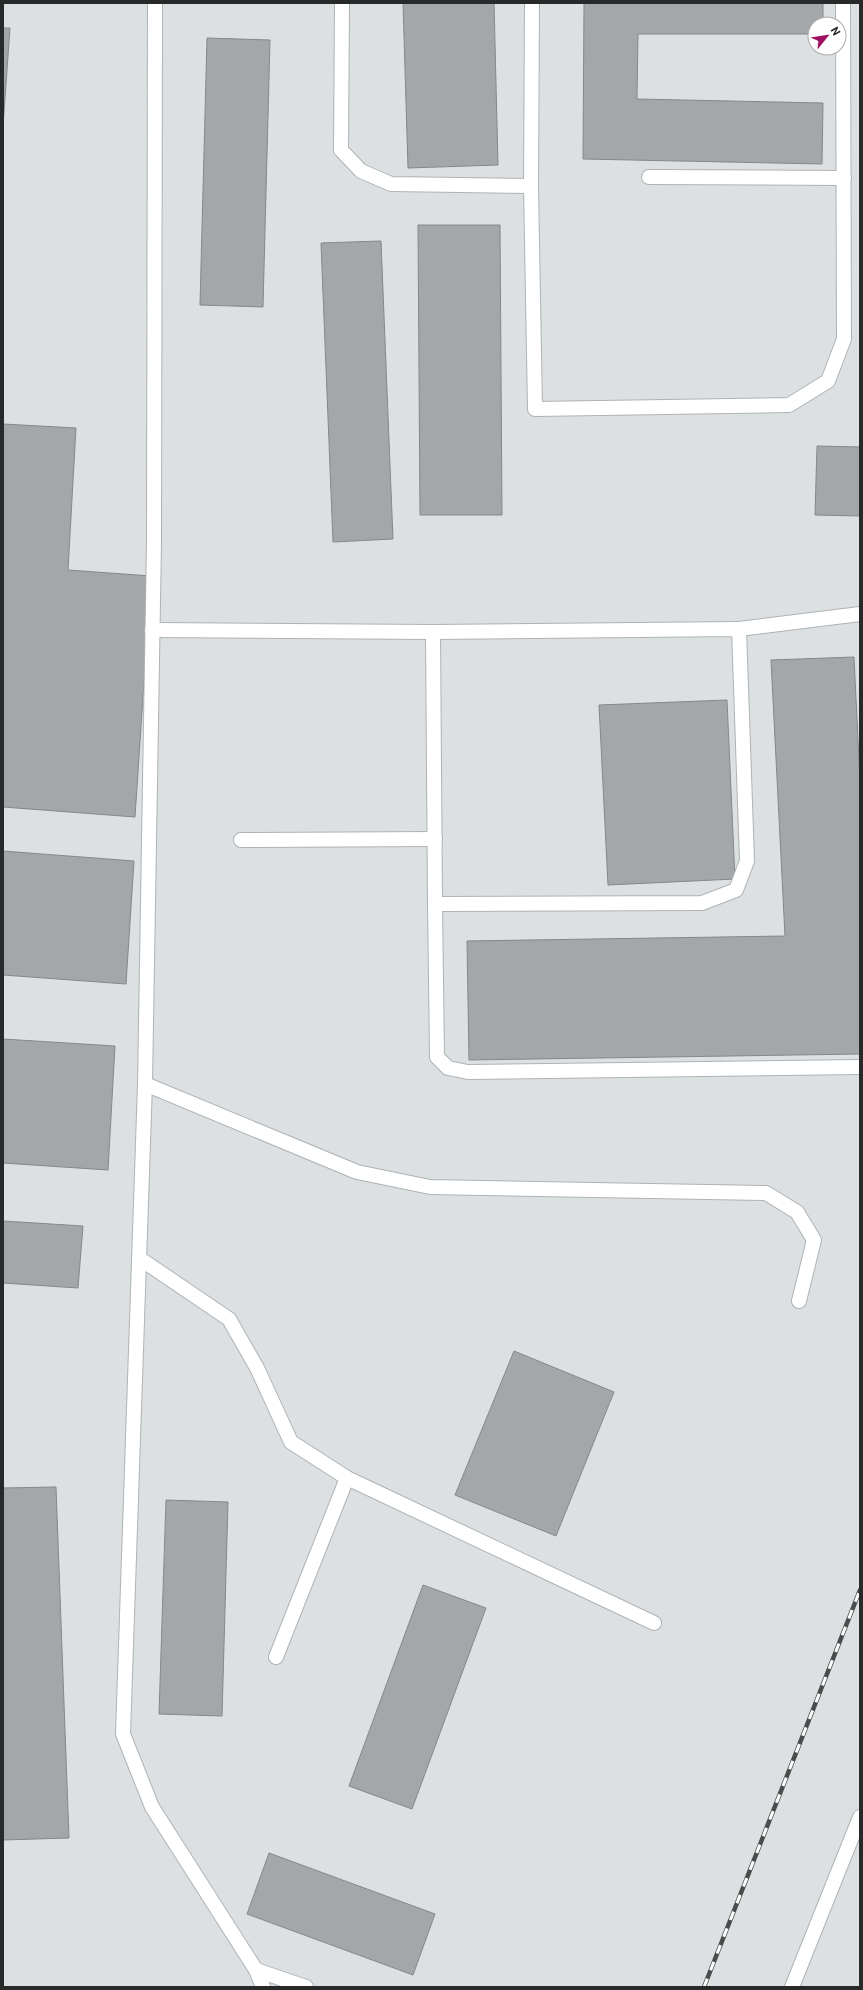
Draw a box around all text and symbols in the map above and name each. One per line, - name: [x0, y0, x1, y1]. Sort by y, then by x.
- north arrow: [807, 16, 847, 56]
- text: N: [828, 25, 843, 38]

